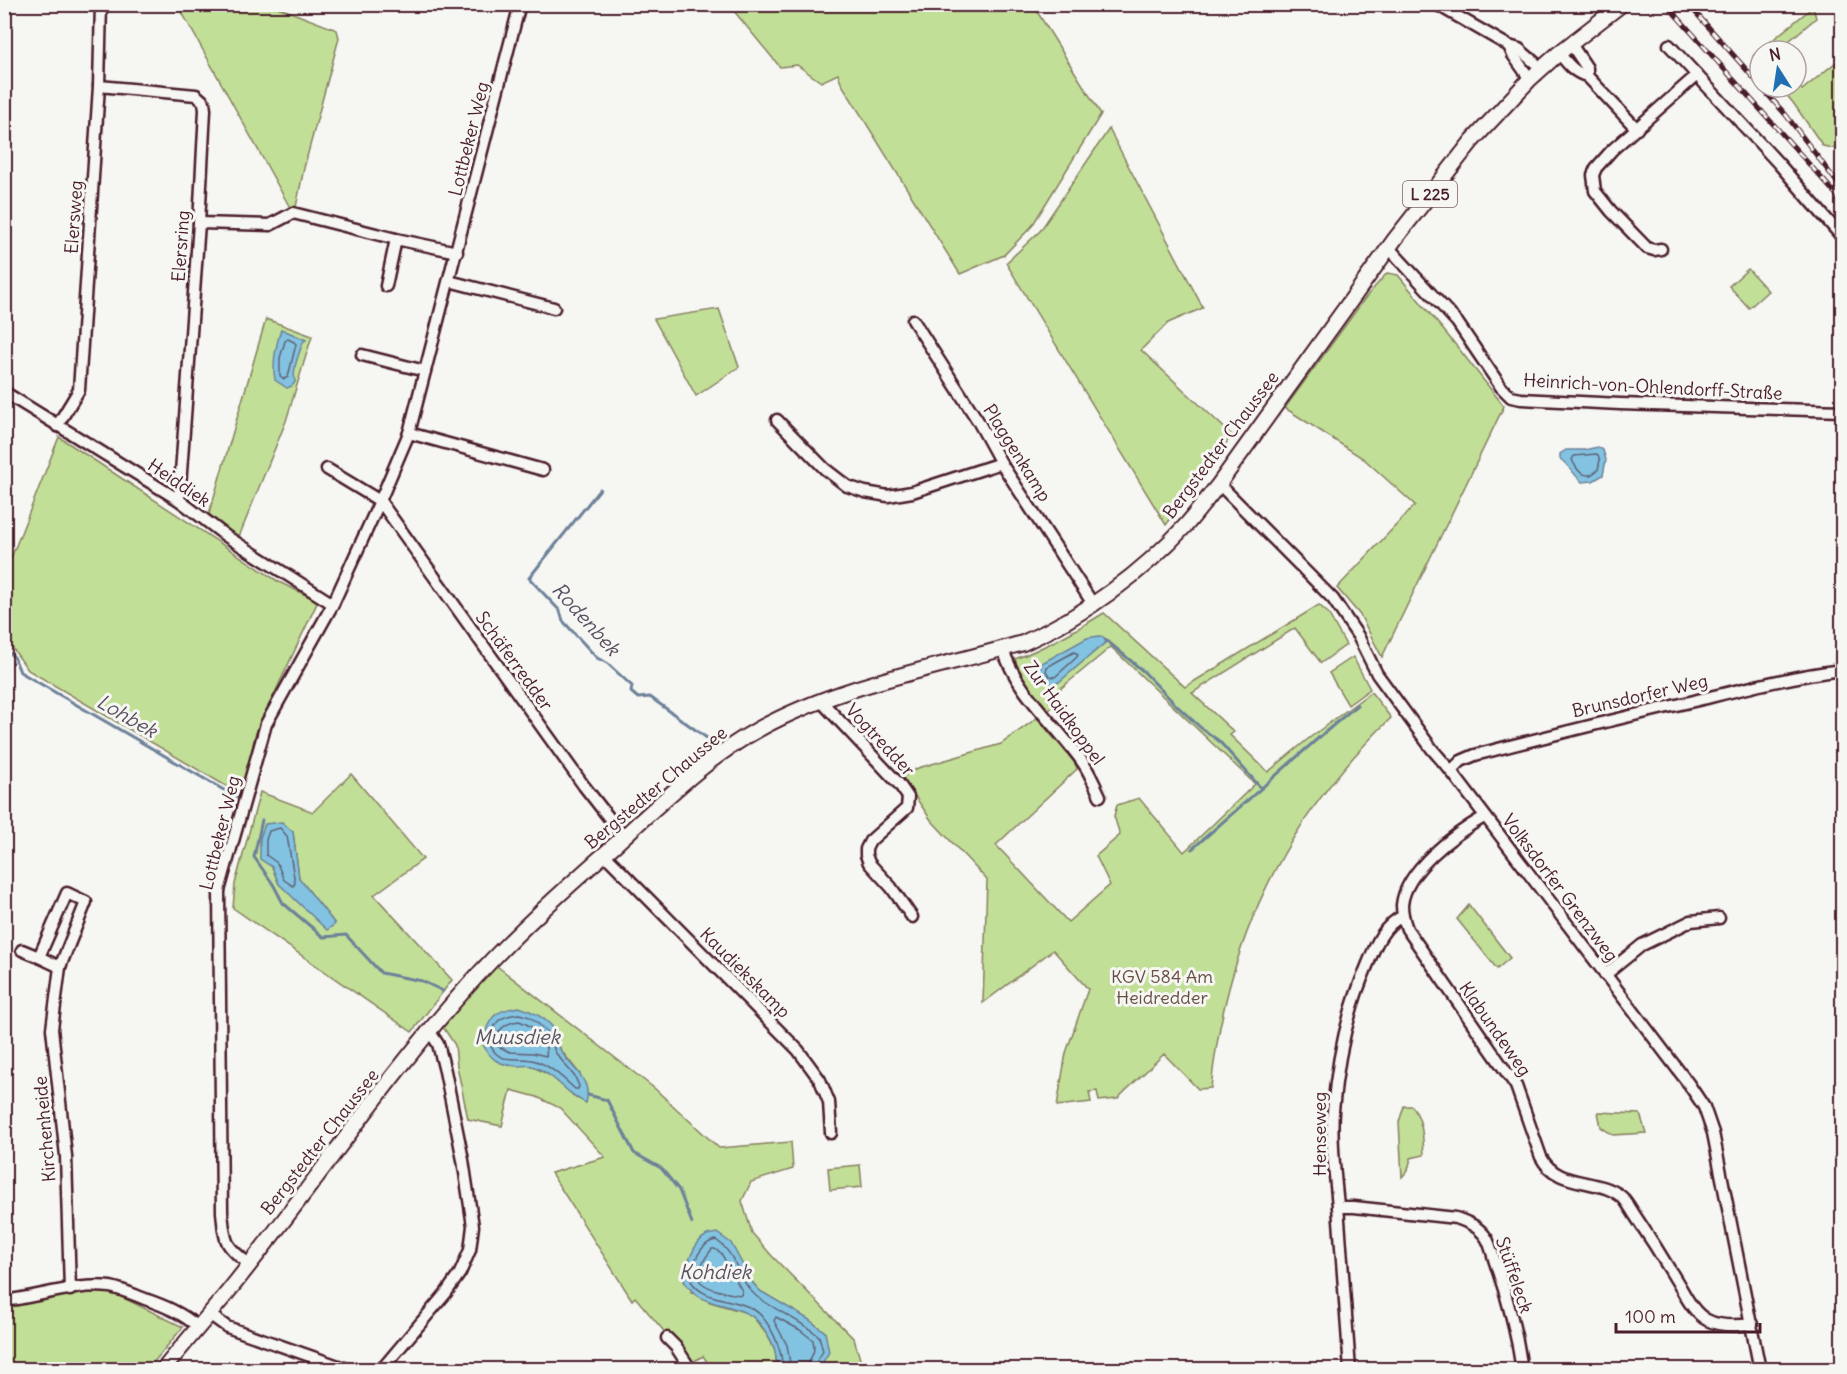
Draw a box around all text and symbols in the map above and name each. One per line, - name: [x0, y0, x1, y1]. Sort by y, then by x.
- north arrow: [1748, 39, 1808, 99]
- text: N: [1767, 43, 1782, 65]
- street label: Lottbeker Weg: [443, 79, 494, 198]
- street label: Elersweg: [59, 179, 88, 255]
- road number: L 225: [1403, 181, 1457, 207]
- street label: Elersring: [167, 209, 194, 283]
- street label: Bergstedter Chaussee: [1158, 366, 1284, 523]
- street label: Heinrich-von-Ohlendorff-Straße: [1523, 368, 1783, 405]
- street label: Plaggenkamp: [978, 400, 1056, 506]
- street label: Heiddiek: [144, 453, 215, 512]
- water label: Rodenbek: [547, 577, 627, 662]
- street label: Schäferredder: [471, 607, 558, 715]
- street label: Zur Haidkoppel: [1019, 656, 1110, 769]
- street label: Brunsdorfer Weg: [1570, 669, 1710, 722]
- water label: Lohbek: [93, 688, 163, 744]
- street label: Vogtredder: [841, 698, 920, 781]
- street label: Bergstedter Chaussee: [580, 721, 732, 854]
- street label: Lottbeker Weg: [194, 773, 245, 892]
- street label: Volksdorfer Grenzweg: [1497, 809, 1624, 966]
- street label: Kaudiekskamp: [695, 923, 795, 1023]
- park label: KGV 584 Am Heidredder: [1111, 965, 1213, 1009]
- street label: Klabundeweg: [1454, 977, 1536, 1081]
- water label: Muusdiek: [474, 1024, 562, 1049]
- street label: Bergstedter Chaussee: [255, 1064, 384, 1219]
- street label: Kirchenheide: [28, 1075, 61, 1183]
- street label: Henseweg: [1308, 1092, 1331, 1176]
- street label: Stüffeleck: [1491, 1234, 1538, 1316]
- water label: Kohdiek: [679, 1259, 753, 1284]
- scale bar: [1616, 1296, 1760, 1334]
- text: 100 m: [1625, 1305, 1676, 1328]

